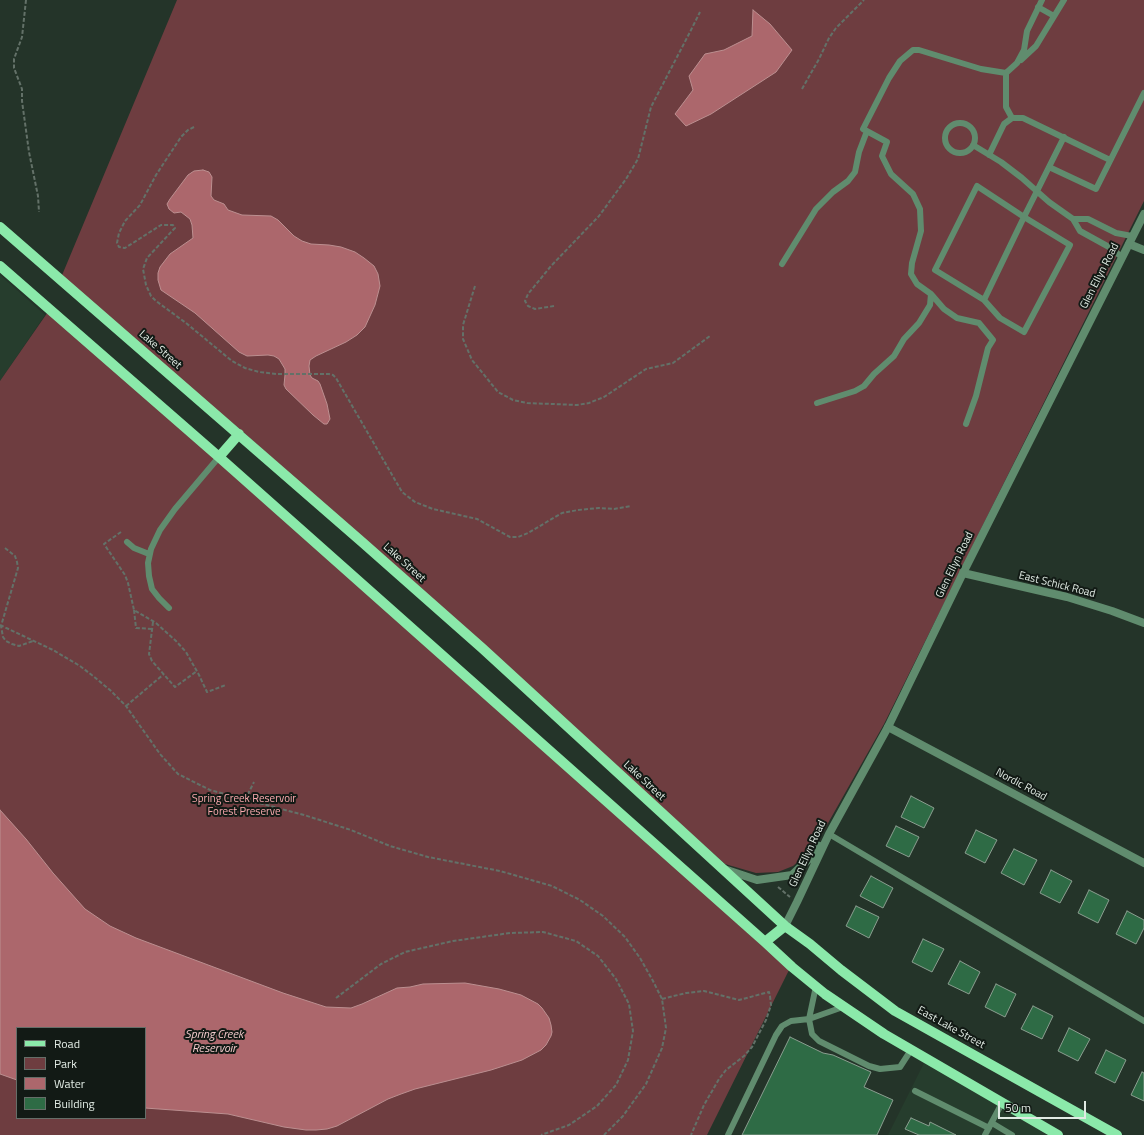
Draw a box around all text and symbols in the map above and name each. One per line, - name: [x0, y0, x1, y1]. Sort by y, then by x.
- street label: Glen Ellyn Road: [1078, 241, 1122, 311]
- street label: Lake Street: [136, 328, 184, 372]
- street label: Glen Ellyn Road: [933, 530, 977, 600]
- street label: Lake Street: [380, 541, 428, 585]
- street label: East Schick Road: [1017, 569, 1097, 601]
- street label: Lake Street: [620, 758, 668, 804]
- street label: Nordic Road: [993, 766, 1049, 804]
- park label: Spring Creek Reservoir Forest Preserve: [192, 792, 296, 818]
- street label: Glen Ellyn Road: [787, 819, 829, 889]
- street label: East Lake Street: [915, 1004, 987, 1052]
- legend: [16, 1027, 146, 1119]
- water label: Spring Creek Reservoir: [185, 1028, 243, 1056]
- text: Road: [54, 1034, 80, 1053]
- text: Park: [54, 1054, 77, 1073]
- text: Water: [54, 1074, 85, 1093]
- scale bar: [1000, 1093, 1088, 1119]
- text: Building: [54, 1094, 95, 1113]
- text: 50 m: [1005, 1098, 1031, 1117]

